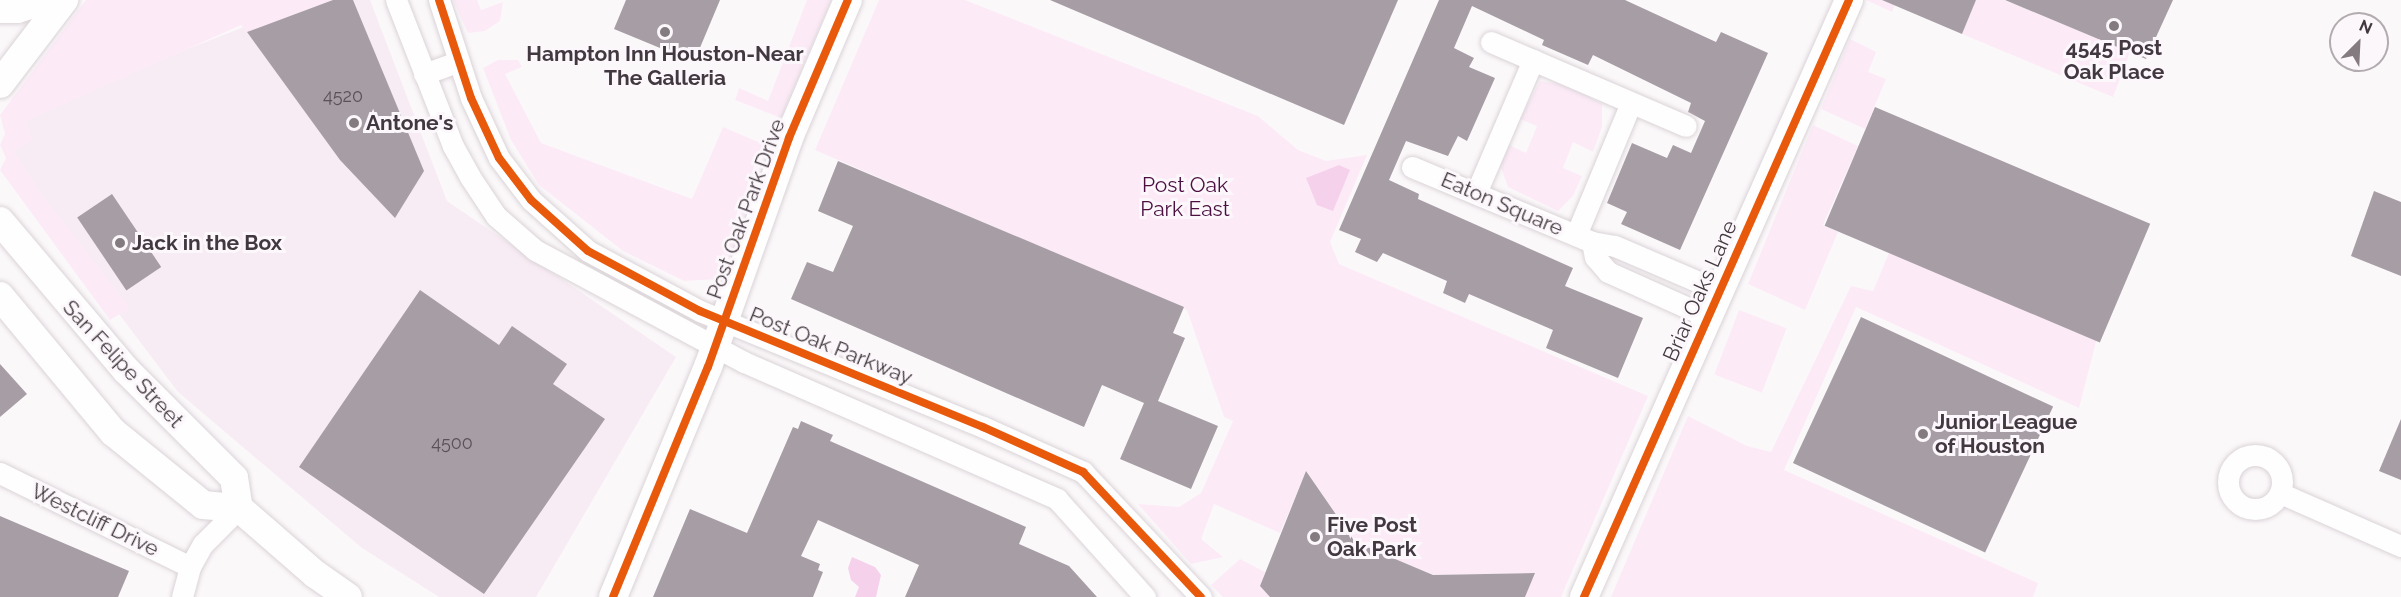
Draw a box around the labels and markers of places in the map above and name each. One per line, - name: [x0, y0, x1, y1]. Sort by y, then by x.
- marker: 4545 Post Oak Place: [2107, 19, 2121, 33]
- marker: Hampton Inn Houston-Near The Galleria: [658, 25, 672, 39]
- place label: 4545 Post Oak Place: [2064, 35, 2164, 85]
- place label: Hampton Inn Houston-Near The Galleria: [526, 41, 804, 91]
- place label: Antone's: [366, 110, 453, 136]
- marker: Antone's: [347, 116, 361, 130]
- place label: Jack in the Box: [132, 230, 282, 256]
- marker: Jack in the Box: [113, 236, 127, 250]
- place label: Junior League of Houston: [1935, 409, 2078, 459]
- marker: Junior League of Houston: [1916, 427, 1930, 441]
- place label: Five Post Oak Park: [1327, 512, 1417, 562]
- marker: Five Post Oak Park: [1308, 530, 1322, 544]

